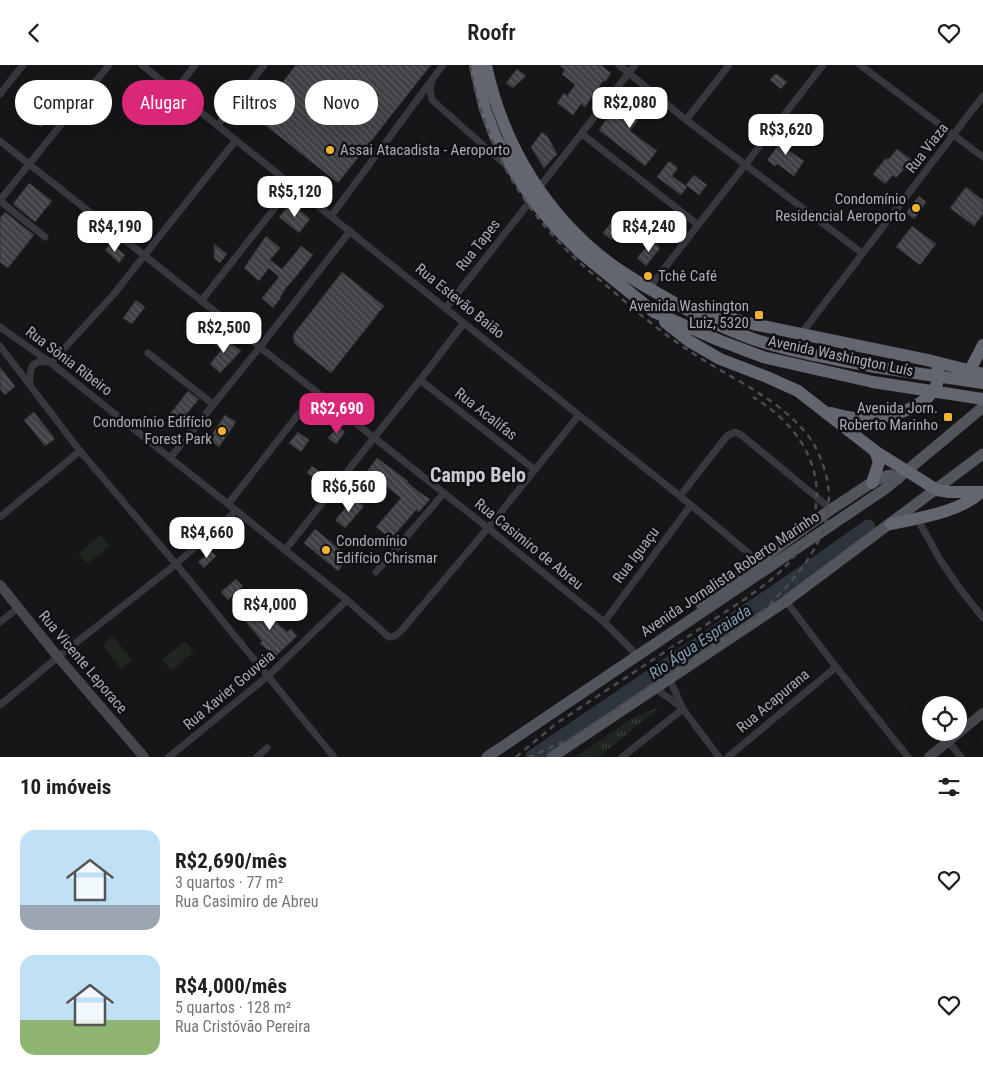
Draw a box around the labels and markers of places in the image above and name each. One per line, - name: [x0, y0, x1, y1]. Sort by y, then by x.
- pin: R$2,080: [584, 87, 676, 129]
- pin: R$3,620: [740, 113, 832, 156]
- place label: Assai Atacadista - Aeroporto: [340, 141, 510, 159]
- marker: Assai Atacadista - Aeroporto: [324, 144, 336, 156]
- pin: R$5,120: [249, 175, 341, 218]
- place label: Condomínio Residencial Aeroporto: [775, 190, 906, 225]
- marker: Condomínio Residencial Aeroporto: [910, 202, 922, 214]
- pin: R$4,190: [69, 211, 161, 253]
- pin: R$4,240: [603, 211, 695, 253]
- place label: Tchê Café: [658, 267, 717, 285]
- marker: Tchê Café: [642, 270, 654, 282]
- place label: Avenida Washington Luiz, 5320: [629, 297, 749, 332]
- marker: Avenida Washington Luiz, 5320: [753, 309, 765, 321]
- pin: R$2,500: [178, 311, 270, 354]
- pin: R$2,690: [291, 393, 383, 435]
- place label: Avenida Jorn. Roberto Marinho: [839, 399, 938, 434]
- marker: Avenida Jorn. Roberto Marinho: [942, 411, 954, 423]
- place label: Condomínio Edifício Forest Park: [93, 413, 212, 448]
- marker: Condomínio Edifício Forest Park: [216, 425, 228, 437]
- pin: R$6,560: [303, 471, 395, 513]
- pin: R$4,660: [161, 517, 253, 559]
- place label: Condomínio Edifício Chrismar: [336, 532, 438, 567]
- marker: Condomínio Edifício Chrismar: [320, 544, 332, 556]
- pin: R$4,000: [224, 589, 316, 631]

